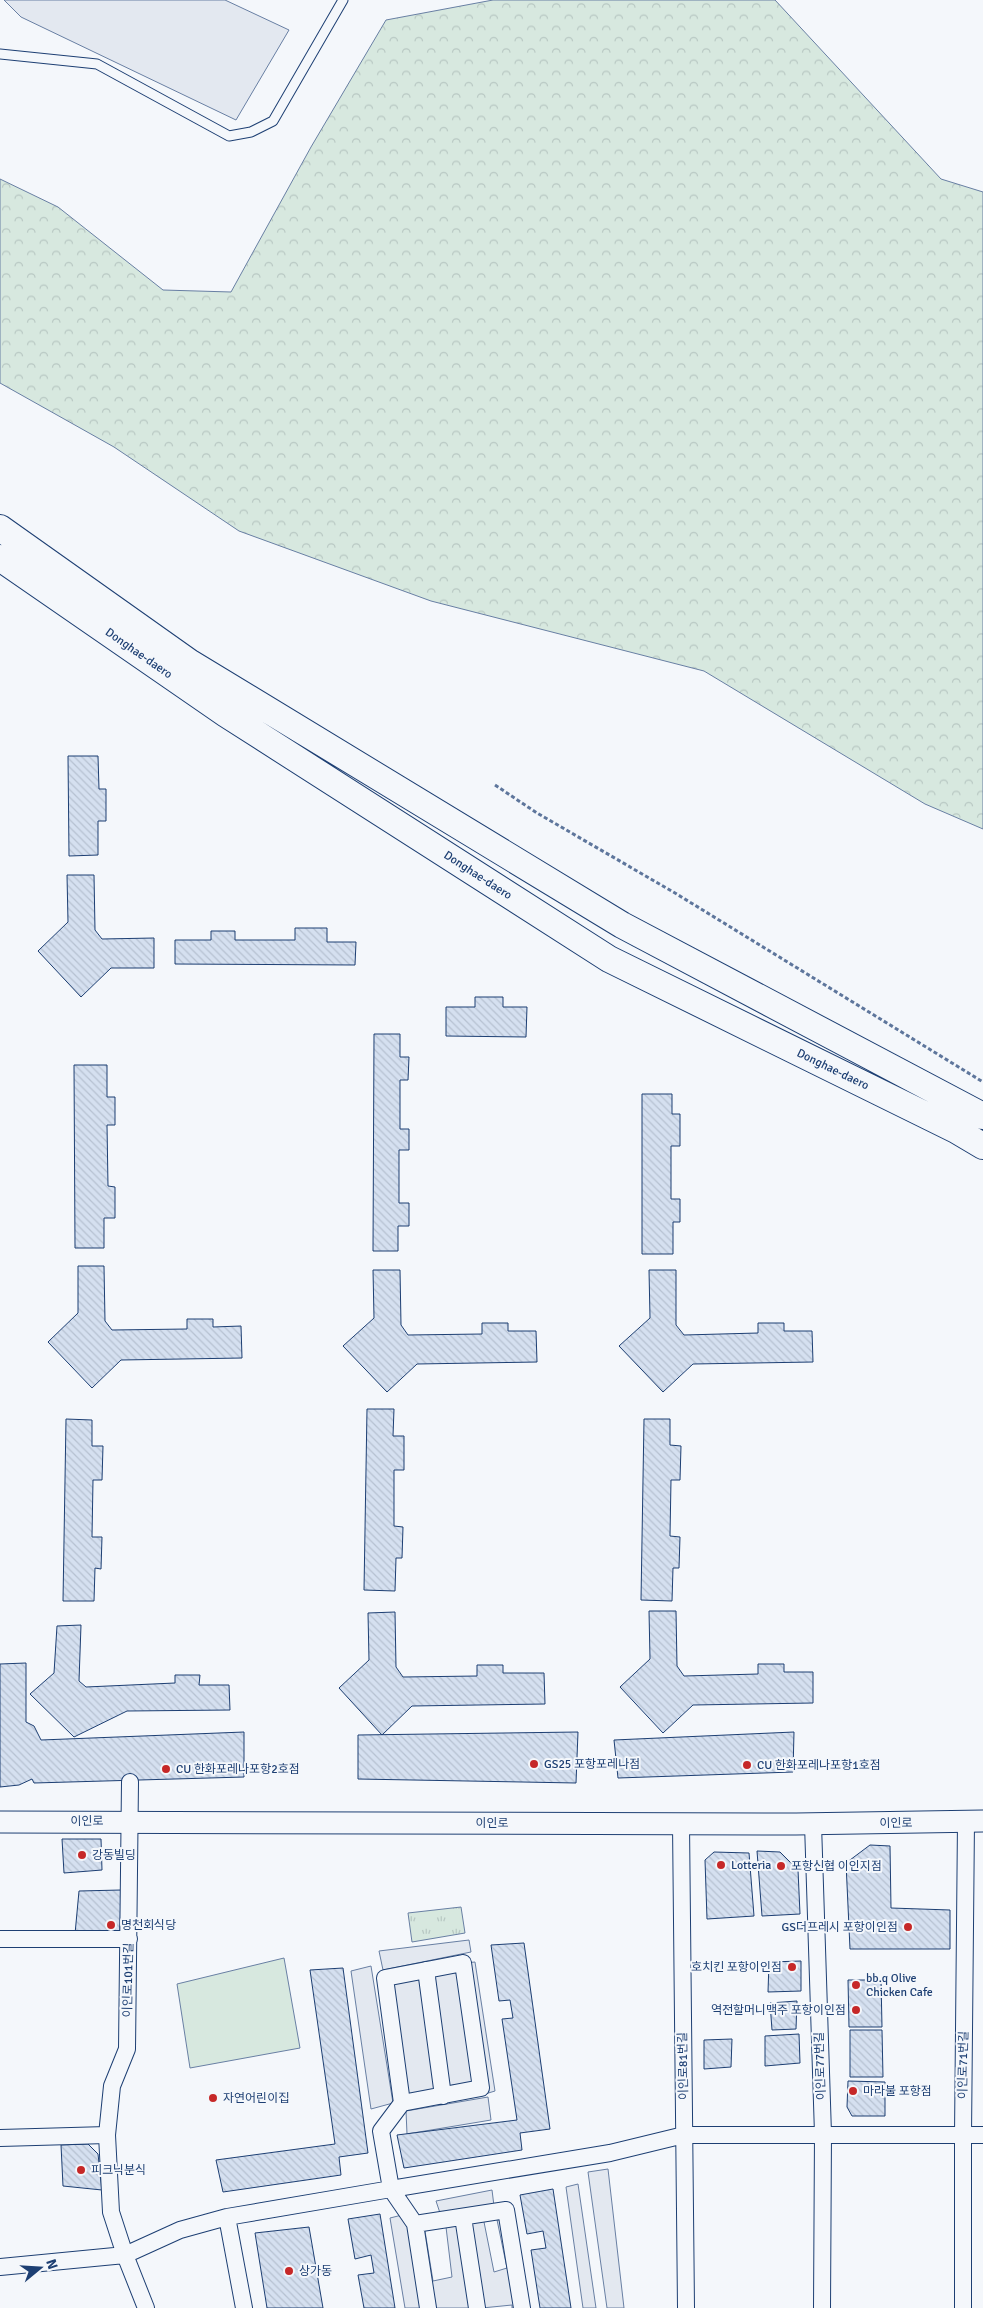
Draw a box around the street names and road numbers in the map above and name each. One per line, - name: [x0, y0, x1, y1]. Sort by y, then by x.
- street label: Donghae-daero: [102, 625, 175, 682]
- street label: Donghae-daero: [441, 848, 515, 903]
- street label: Donghae-daero: [794, 1045, 871, 1093]
- street label: 이인로: [70, 1814, 104, 1829]
- street label: 이인로: [475, 1816, 509, 1831]
- street label: 이인로: [879, 1816, 913, 1831]
- street label: 이인로101번길: [120, 1943, 137, 2017]
- street label: 이인로71번길: [955, 2031, 972, 2099]
- street label: 이인로81번길: [675, 2032, 692, 2100]
- street label: 이인로77번길: [812, 2032, 829, 2100]

